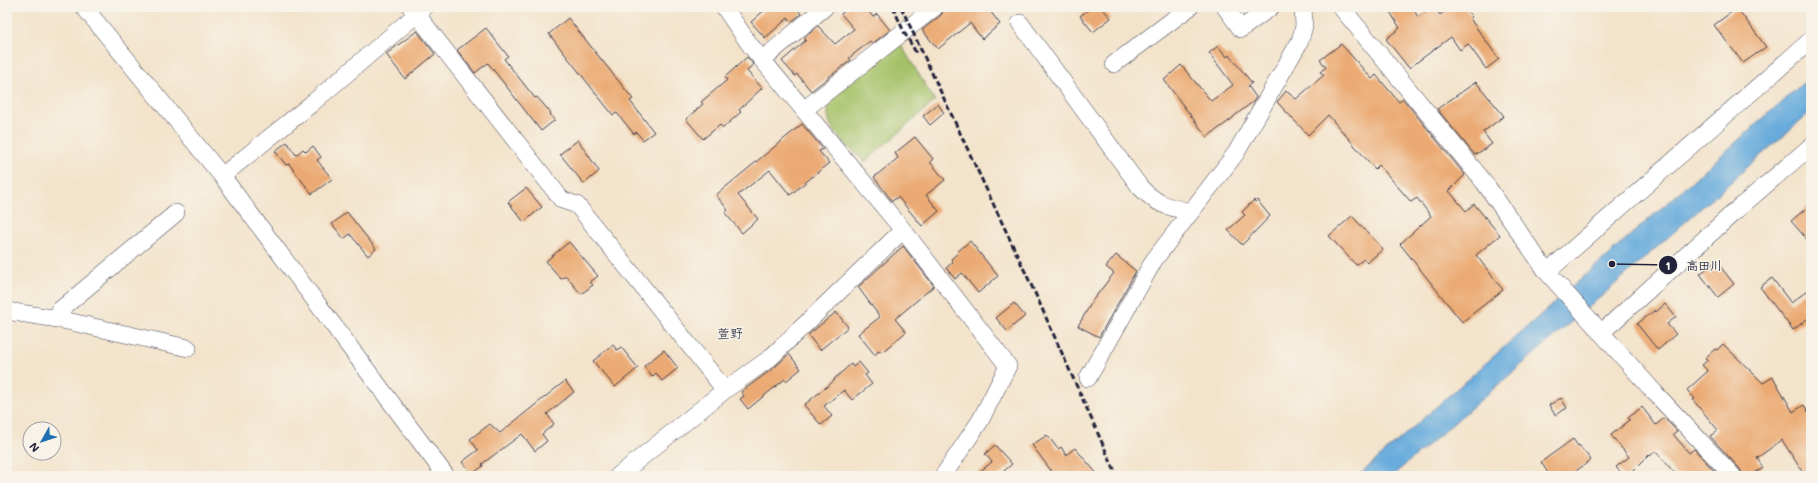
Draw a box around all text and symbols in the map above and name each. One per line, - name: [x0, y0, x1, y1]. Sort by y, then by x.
- callout: 高田川: [1658, 253, 1730, 277]
- text: 1: [1665, 257, 1671, 273]
- text: 高田川: [1686, 257, 1722, 273]
- district label: 萱野: [717, 324, 743, 341]
- north arrow: [22, 421, 62, 461]
- text: N: [25, 440, 42, 456]

